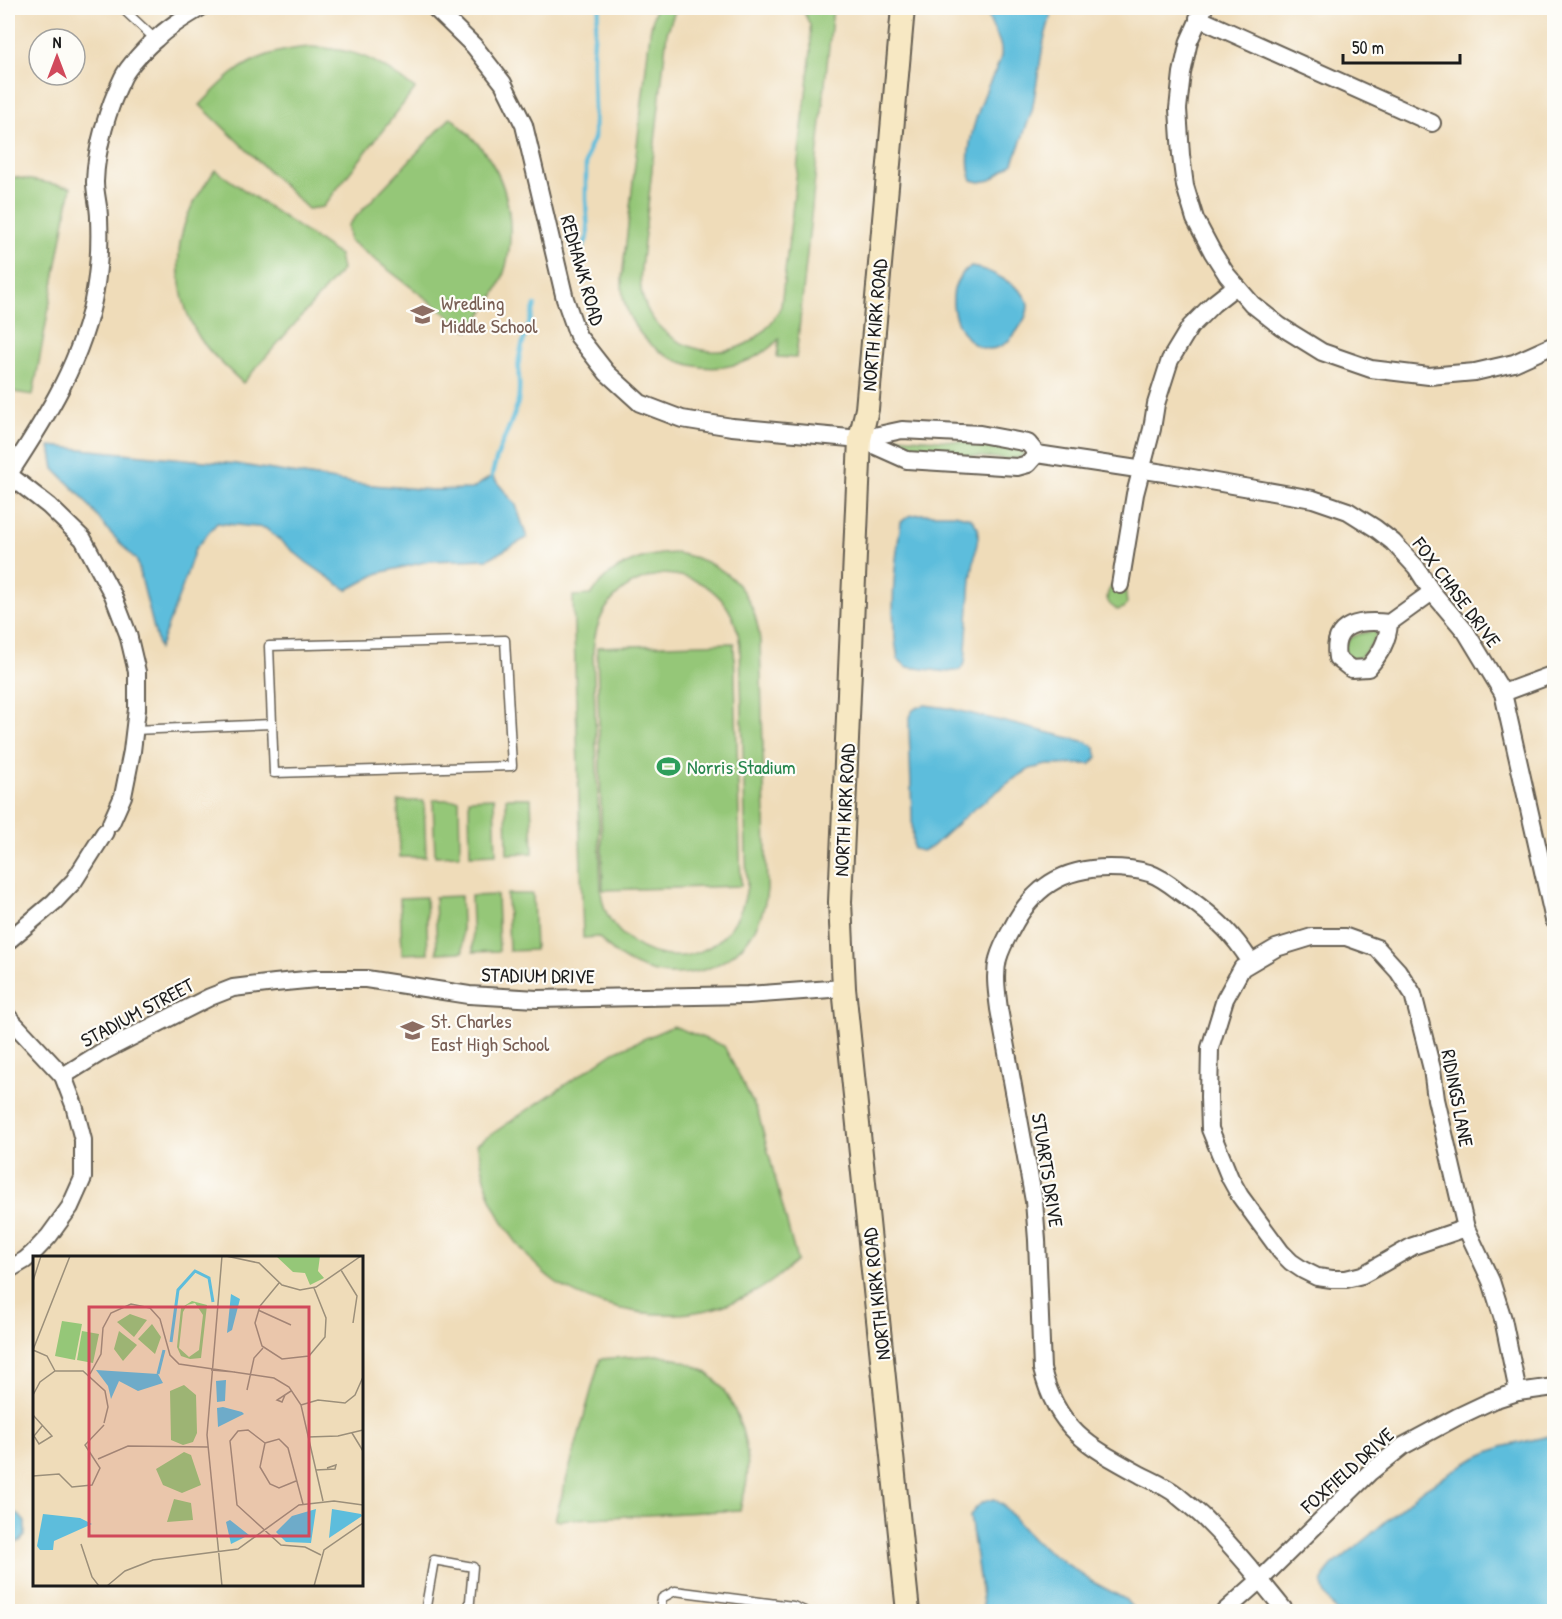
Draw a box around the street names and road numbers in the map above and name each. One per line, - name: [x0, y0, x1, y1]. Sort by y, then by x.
- street label: REDHAWK ROAD: [554, 212, 612, 329]
- street label: NORTH KIRK ROAD: [855, 257, 893, 392]
- street label: FOX CHASE DRIVE: [1406, 531, 1507, 653]
- street label: NORTH KIRK ROAD: [827, 742, 861, 877]
- street label: STADIUM DRIVE: [481, 961, 595, 989]
- street label: STADIUM STREET: [76, 971, 199, 1053]
- street label: RIDINGS LANE: [1435, 1047, 1481, 1149]
- street label: STUARTS DRIVE: [1026, 1111, 1070, 1229]
- street label: NORTH KIRK ROAD: [856, 1226, 896, 1362]
- street label: FOXFIELD DRIVE: [1294, 1421, 1399, 1520]

